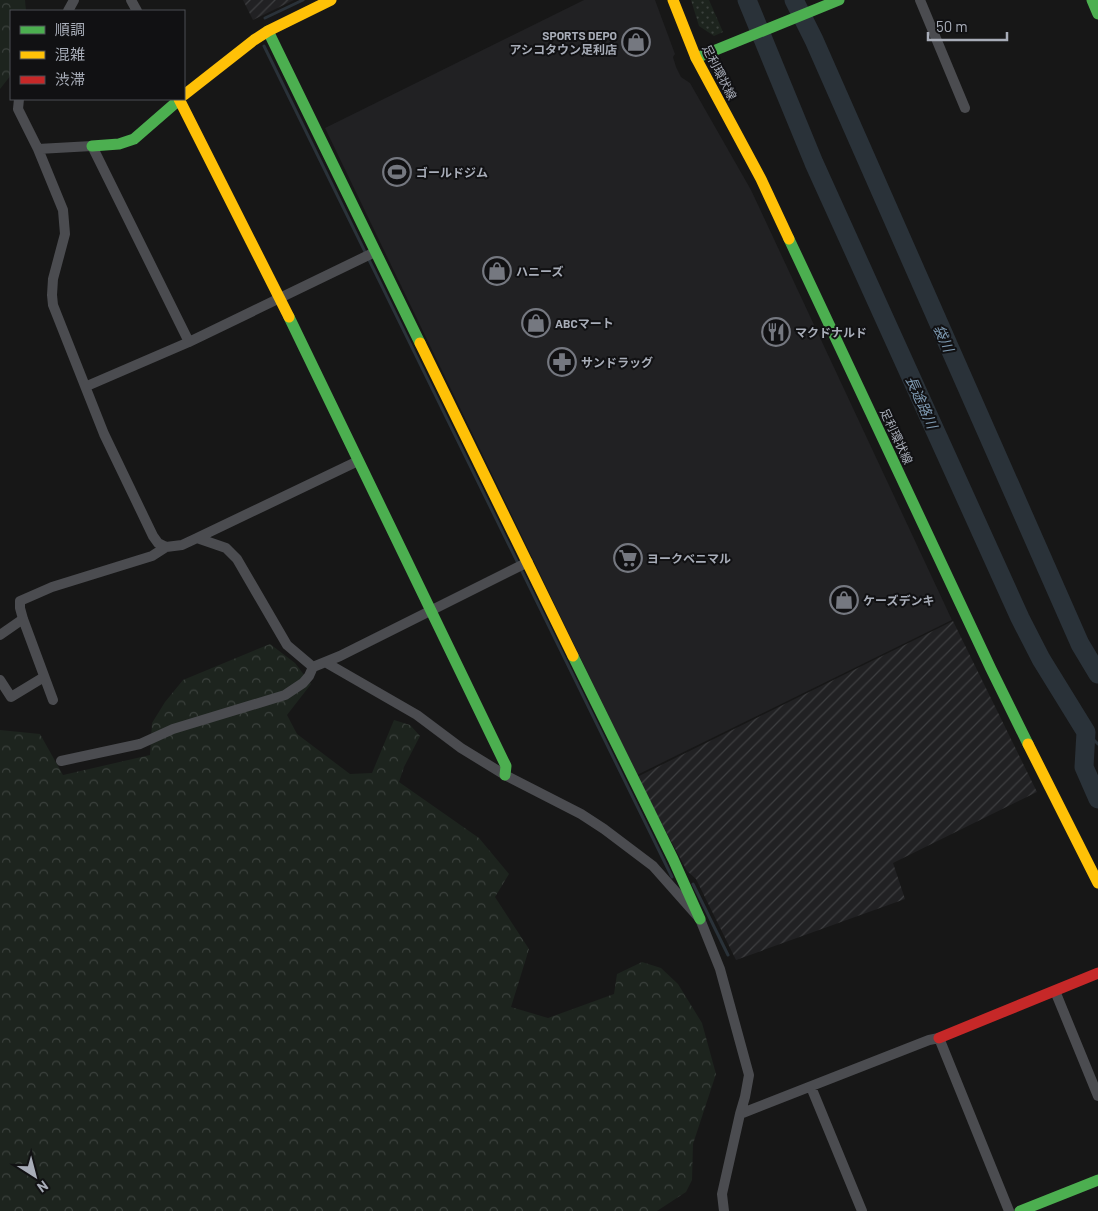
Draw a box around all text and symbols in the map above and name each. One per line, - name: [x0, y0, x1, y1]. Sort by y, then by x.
- legend: [10, 10, 185, 100]
- scale bar: [928, 10, 1007, 42]
- text: 50 m: [936, 17, 968, 35]
- text: 順調: [55, 20, 85, 38]
- shop icon: SPORTS DEPO アシコタウン足利店: [621, 27, 651, 57]
- place label: SPORTS DEPO アシコタウン足利店: [509, 28, 617, 56]
- street label: 足利環状線: [700, 42, 740, 102]
- text: 混雑: [55, 45, 85, 63]
- text: 渋滞: [55, 70, 85, 88]
- sports icon: ゴールドジム: [382, 157, 412, 187]
- place label: ゴールドジム: [416, 165, 488, 179]
- shop icon: ハニーズ: [482, 256, 512, 286]
- place label: ハニーズ: [516, 264, 563, 278]
- shop icon: ABCマート: [521, 308, 551, 338]
- place label: ABCマート: [555, 316, 614, 330]
- restaurant icon: マクドナルド: [761, 317, 791, 347]
- water label: 袋川: [931, 322, 958, 356]
- place label: マクドナルド: [795, 325, 867, 339]
- pharmacy icon: サンドラッグ: [547, 347, 577, 377]
- place label: サンドラッグ: [581, 355, 653, 369]
- water label: 長途路川: [903, 373, 942, 433]
- street label: 足利環状線: [878, 406, 916, 466]
- supermarket icon: ヨークベニマル: [613, 543, 643, 573]
- place label: ヨークベニマル: [647, 551, 731, 565]
- shop icon: ケーズデンキ: [829, 585, 859, 615]
- place label: ケーズデンキ: [863, 593, 934, 607]
- north arrow: [10, 1151, 60, 1201]
- text: N: [34, 1177, 52, 1197]

